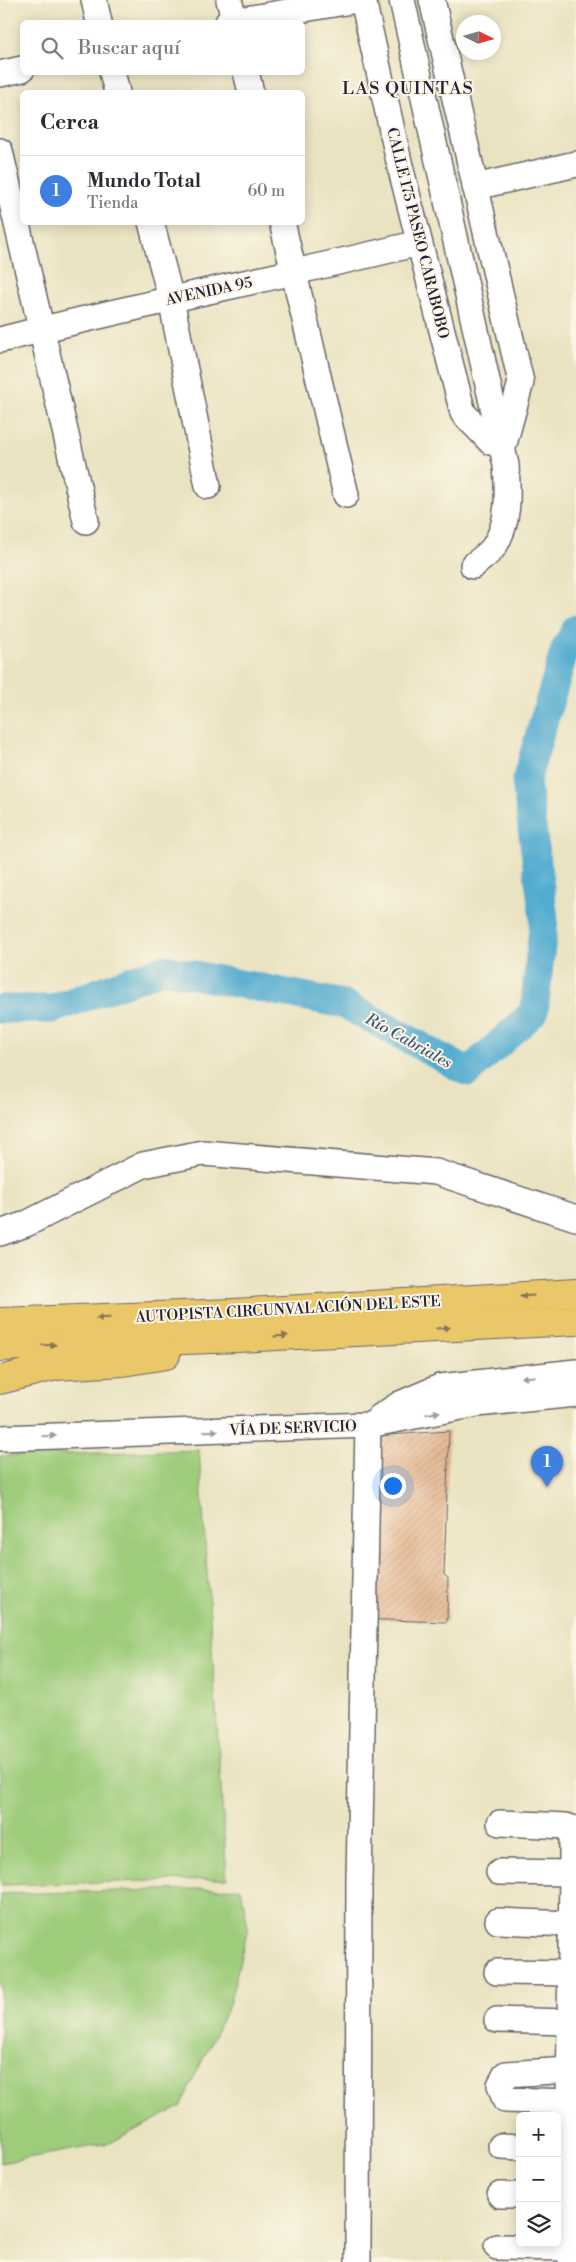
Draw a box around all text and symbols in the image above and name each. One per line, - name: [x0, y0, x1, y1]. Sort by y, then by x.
- north arrow: [456, 15, 501, 60]
- search box: [20, 20, 305, 75]
- icon: search: [38, 34, 66, 62]
- text: Buscar aquí: [78, 36, 180, 60]
- district label: LAS QUINTAS: [342, 77, 474, 100]
- text: Cerca: [40, 110, 99, 136]
- street label: CALLE 175 PASEO CARABOBO: [382, 125, 453, 341]
- text: Mundo Total: [87, 169, 201, 193]
- text: 1: [52, 181, 60, 201]
- text: 60 m: [247, 181, 285, 201]
- text: Tienda: [87, 193, 138, 213]
- street label: AVENIDA 95: [163, 273, 254, 310]
- water label: Río Cabriales: [361, 1008, 455, 1073]
- street label: AUTOPISTA CIRCUNVALACIÓN DEL ESTE: [134, 1291, 441, 1327]
- one-way arrow: [519, 1293, 535, 1301]
- one-way arrow: [95, 1314, 111, 1322]
- one-way arrow: [436, 1323, 452, 1331]
- one-way arrow: [273, 1331, 289, 1339]
- one-way arrow: [41, 1341, 57, 1349]
- one-way arrow: [519, 1373, 535, 1381]
- one-way arrow: [425, 1409, 441, 1417]
- street label: VÍA DE SERVICIO: [228, 1416, 357, 1440]
- one-way arrow: [203, 1427, 219, 1435]
- one-way arrow: [41, 1432, 57, 1440]
- pin: 1: [531, 1446, 563, 1487]
- your location: [380, 1473, 406, 1499]
- map controls: [516, 2112, 561, 2247]
- button: +: [516, 2112, 561, 2157]
- button: −: [516, 2157, 561, 2202]
- button: layers: [516, 2202, 561, 2247]

